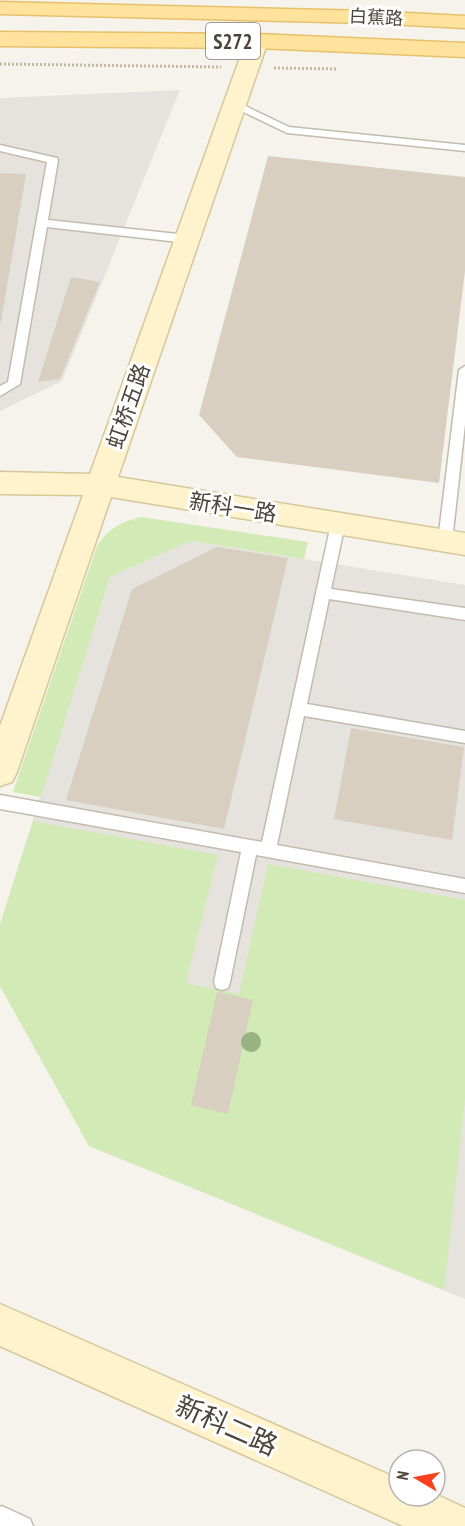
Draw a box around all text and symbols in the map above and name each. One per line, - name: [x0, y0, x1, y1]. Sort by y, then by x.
- street label: 白蕉路: [348, 4, 404, 30]
- road number: S272: [206, 23, 260, 59]
- street label: 虹桥五路: [100, 360, 156, 452]
- street label: 新科一路: [187, 486, 279, 528]
- street label: 新科二路: [171, 1388, 283, 1462]
- north arrow: [387, 1448, 447, 1508]
- text: N: [392, 1469, 413, 1481]

